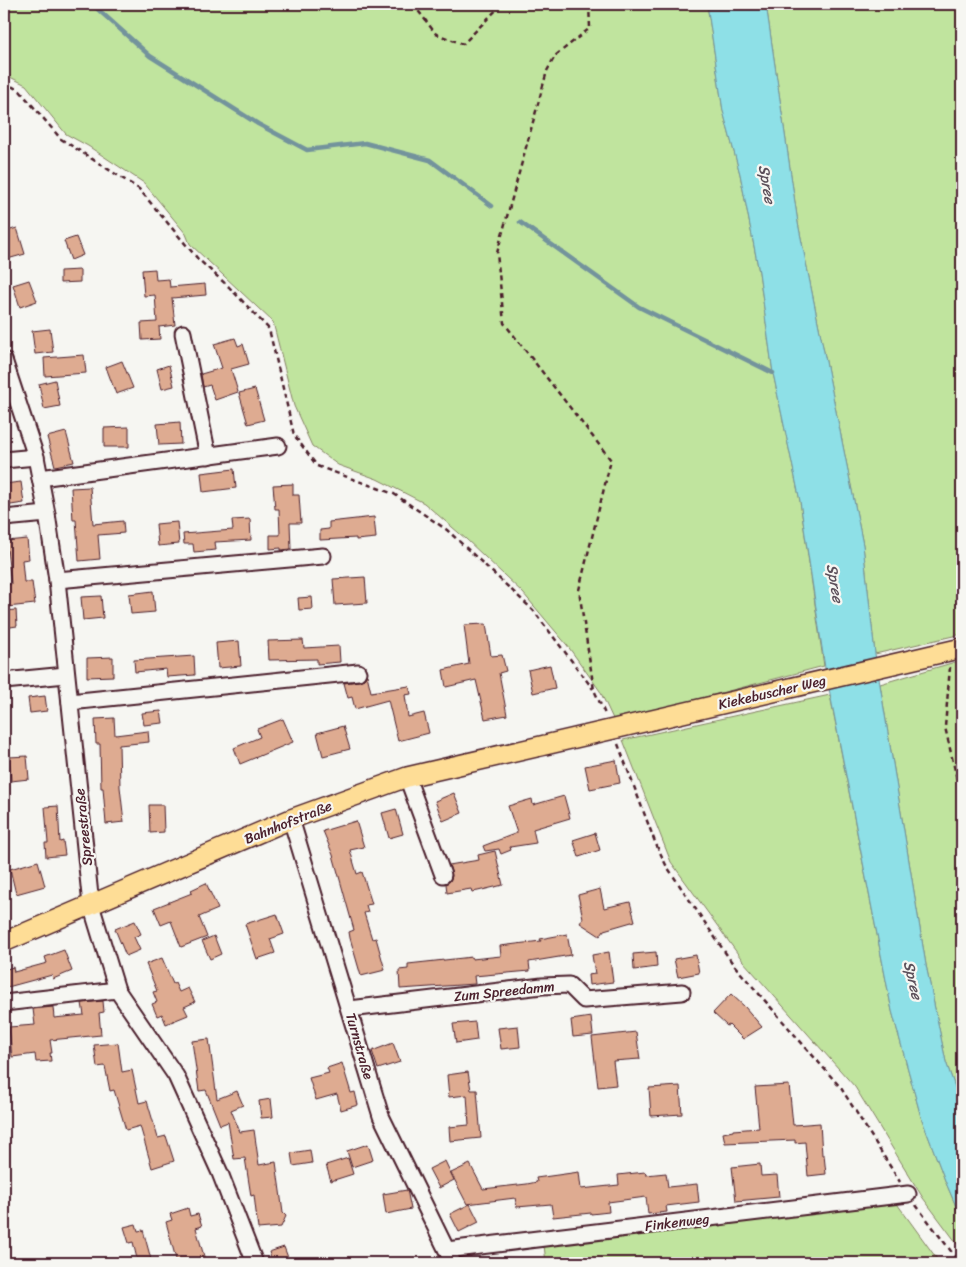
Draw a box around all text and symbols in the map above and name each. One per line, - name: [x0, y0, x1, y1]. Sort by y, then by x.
- water label: Spree: [751, 163, 783, 207]
- water label: Spree: [819, 562, 851, 606]
- street label: Kiekebuscher Weg: [716, 668, 829, 717]
- street label: Spreestraße: [67, 787, 100, 867]
- street label: Bahnhofstraße: [240, 793, 336, 851]
- water label: Spree: [896, 958, 930, 1003]
- street label: Zum Spreedamm: [452, 974, 556, 1009]
- street label: Turnstraße: [338, 1010, 381, 1083]
- street label: Finkenweg: [643, 1206, 711, 1239]

